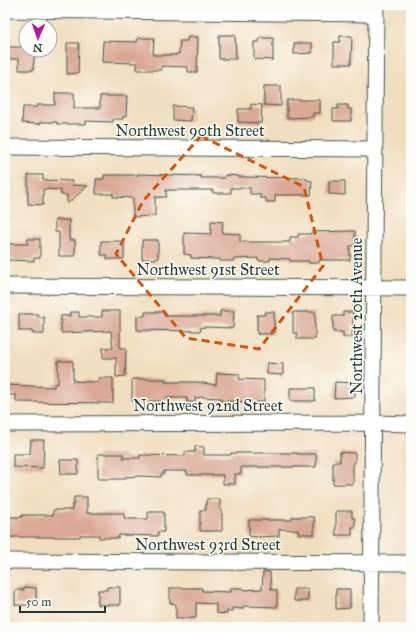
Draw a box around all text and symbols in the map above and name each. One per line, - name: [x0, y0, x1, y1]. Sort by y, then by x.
- north arrow: [18, 18, 58, 58]
- text: N: [32, 41, 43, 54]
- street label: Northwest 90th Street: [115, 121, 265, 140]
- street label: Northwest 20th Avenue: [347, 237, 366, 395]
- street label: Northwest 91st Street: [136, 260, 280, 279]
- street label: Northwest 92nd Street: [133, 396, 283, 415]
- street label: Northwest 93rd Street: [135, 535, 281, 554]
- scale bar: [20, 588, 105, 614]
- text: 50 m: [26, 595, 51, 609]

